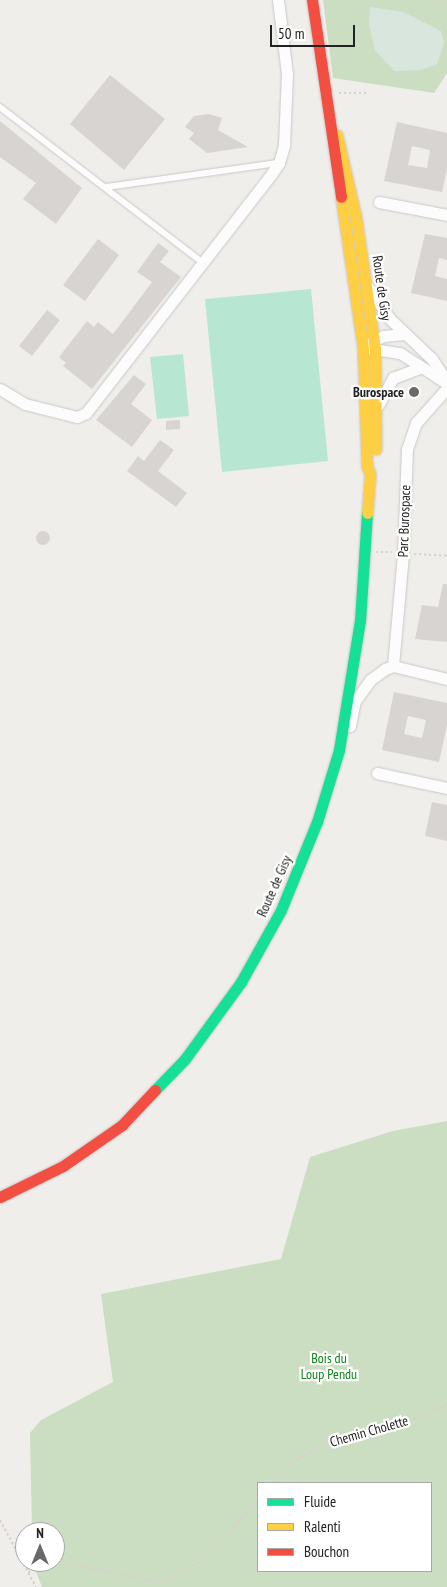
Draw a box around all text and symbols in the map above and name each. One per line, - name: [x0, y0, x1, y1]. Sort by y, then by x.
- scale bar: [272, 15, 357, 47]
- text: 50 m: [278, 24, 304, 43]
- street label: Route de Gisy: [369, 254, 395, 322]
- place label: Burospace: [353, 384, 404, 400]
- marker: Burospace: [408, 386, 420, 398]
- street label: Parc Burospace: [394, 484, 414, 558]
- street label: Route de Gisy: [253, 853, 295, 919]
- park label: Bois du Loup Pendu: [301, 1350, 357, 1382]
- street label: Chemin Cholette: [328, 1412, 410, 1450]
- legend: [257, 1482, 432, 1572]
- text: Fluide: [304, 1492, 336, 1511]
- text: Ralenti: [304, 1517, 341, 1536]
- north arrow: [15, 1522, 65, 1572]
- text: N: [36, 1524, 44, 1542]
- text: Bouchon: [304, 1542, 349, 1561]

